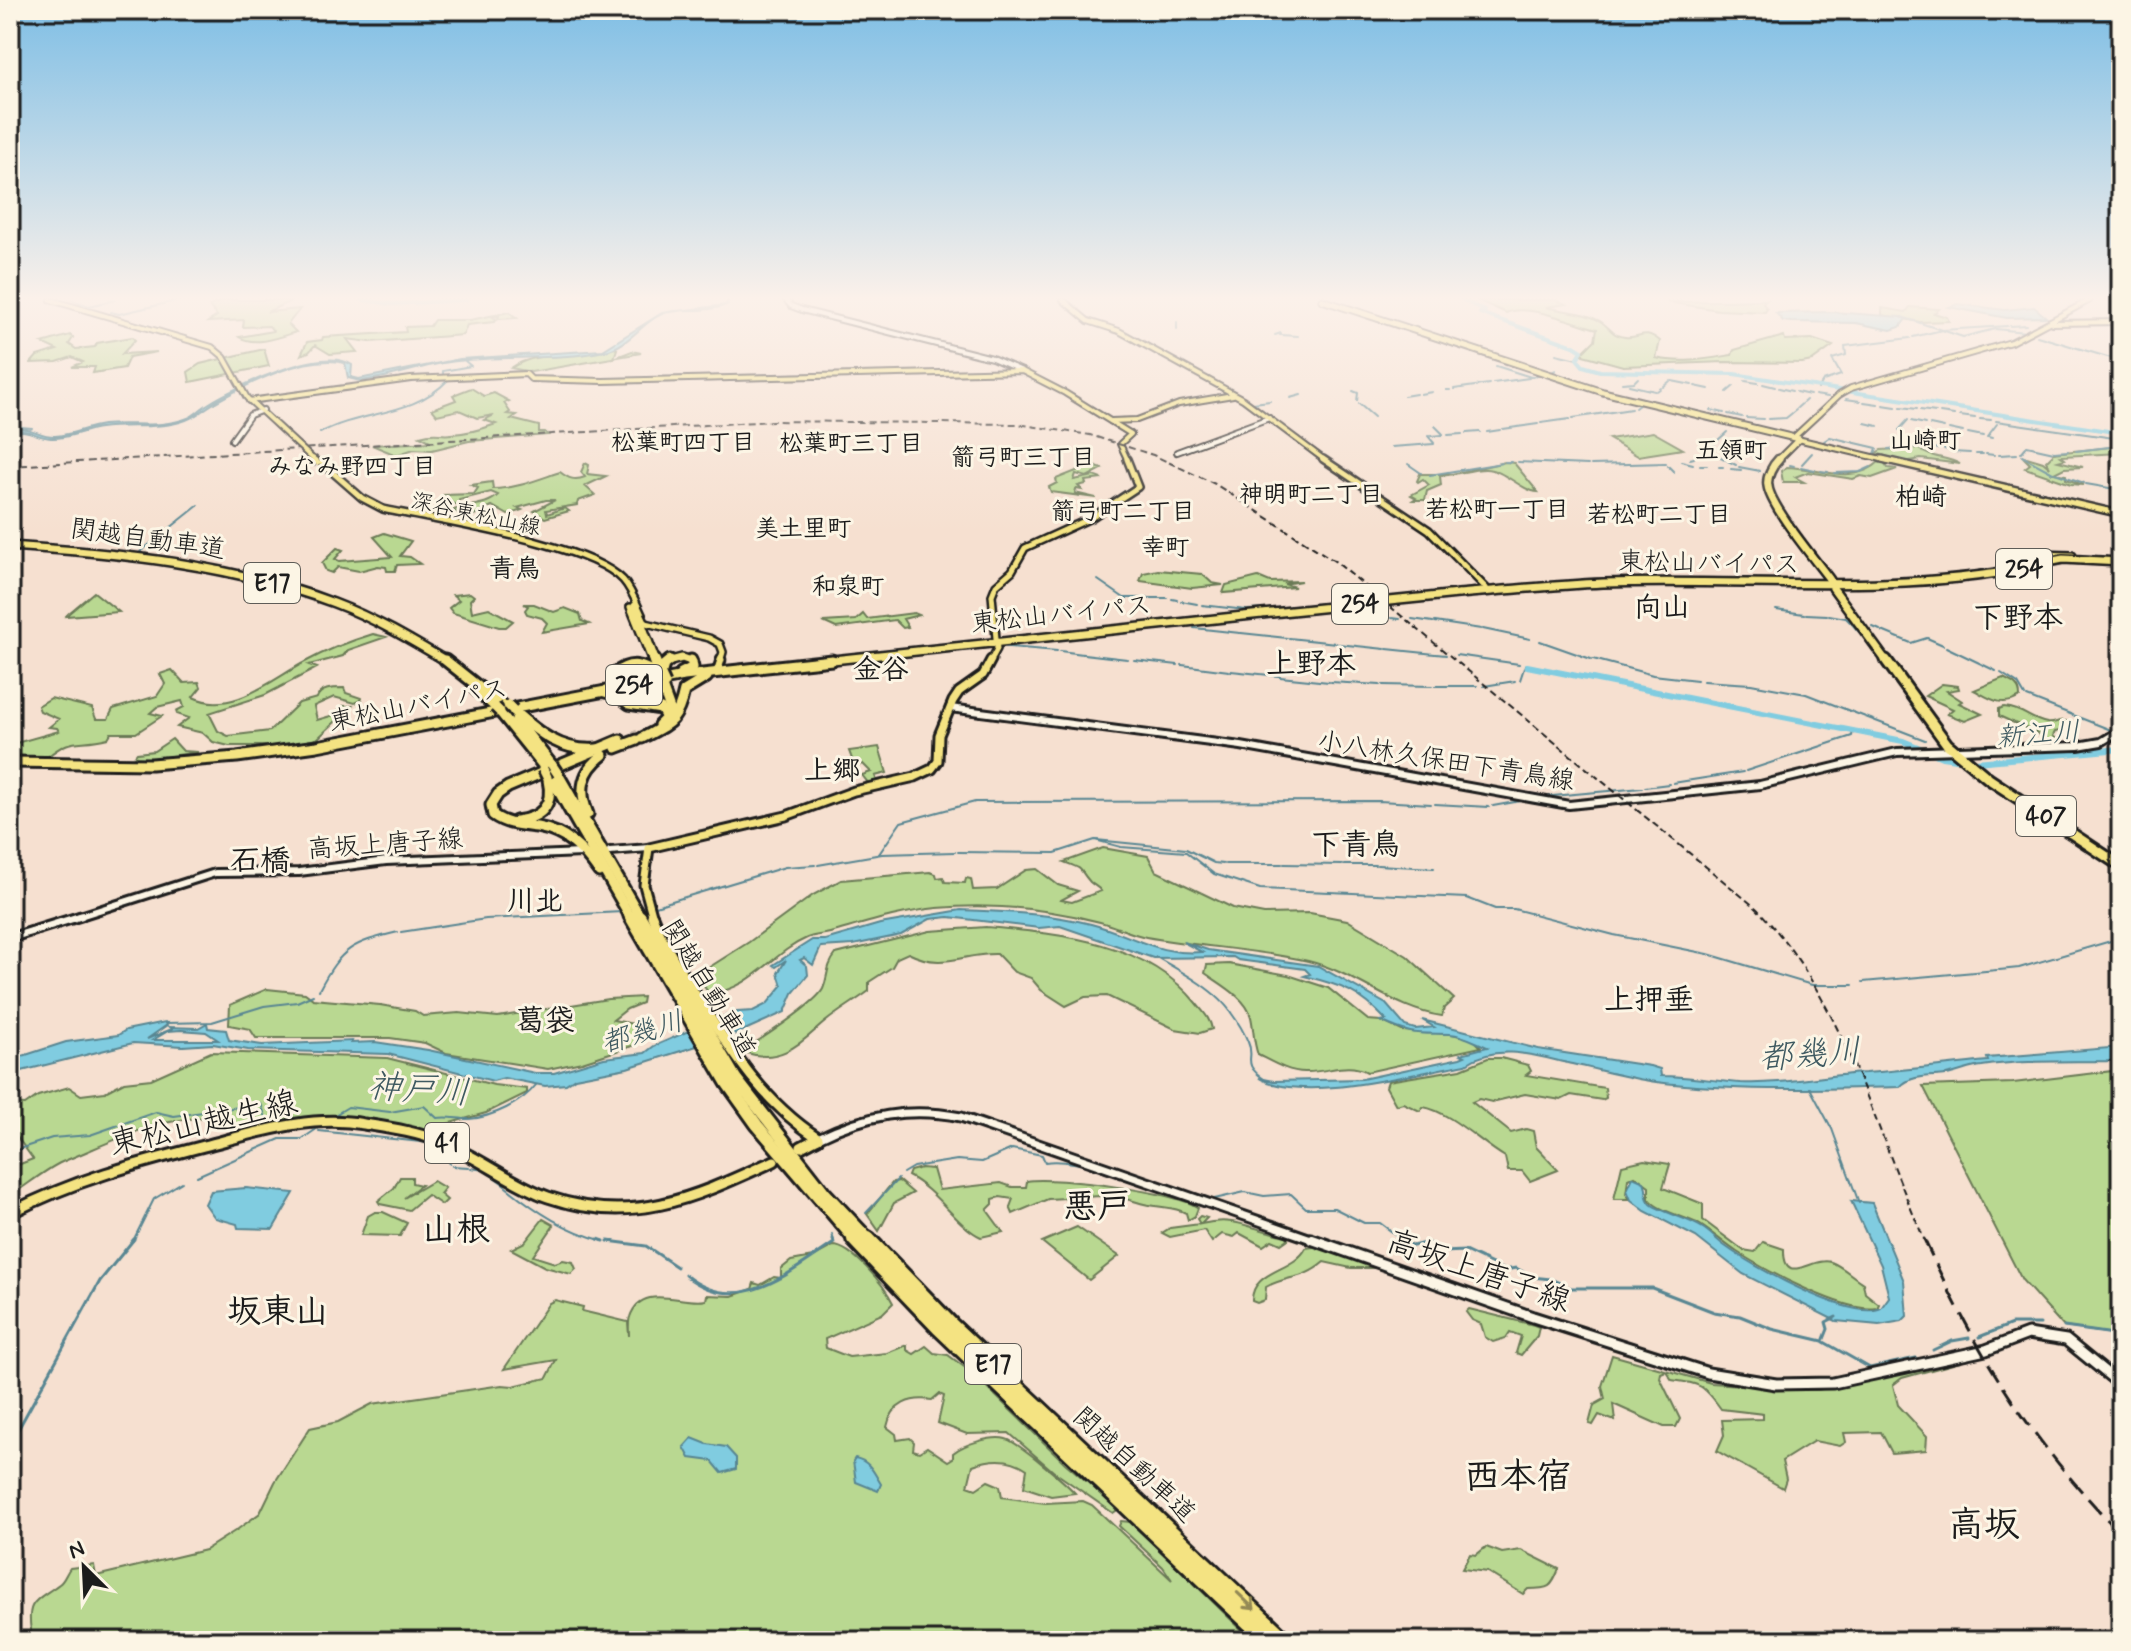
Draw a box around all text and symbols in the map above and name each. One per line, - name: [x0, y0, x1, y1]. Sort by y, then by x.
- district label: 山崎町: [1889, 426, 1961, 457]
- district label: 松葉町四丁目: [611, 428, 755, 459]
- district label: 松葉町三丁目: [779, 429, 923, 460]
- district label: 五領町: [1695, 436, 1767, 467]
- district label: 箭弓町三丁目: [951, 443, 1095, 474]
- district label: みなみ野四丁目: [268, 452, 436, 483]
- district label: 神明町二丁目: [1239, 480, 1383, 511]
- district label: 柏崎: [1895, 481, 1947, 515]
- street label: 深谷東松山線: [408, 488, 543, 542]
- district label: 若松町一丁目: [1425, 495, 1569, 526]
- district label: 箭弓町二丁目: [1051, 497, 1195, 528]
- district label: 若松町二丁目: [1587, 500, 1731, 531]
- street label: 関越自動車道: [68, 512, 227, 568]
- district label: 美土里町: [755, 514, 851, 545]
- district label: 幸町: [1141, 533, 1189, 564]
- street label: 東松山バイパス: [1618, 545, 1800, 583]
- road number: 254: [1996, 549, 2052, 589]
- district label: 青鳥: [489, 553, 541, 587]
- road number: E17: [244, 563, 300, 603]
- district label: 和泉町: [812, 572, 884, 603]
- road number: 254: [1332, 584, 1388, 624]
- street label: 東松山バイパス: [969, 589, 1153, 641]
- district label: 向山: [1634, 590, 1690, 627]
- district label: 下野本: [1973, 599, 2063, 638]
- district label: 上野本: [1266, 645, 1356, 684]
- district label: 金谷: [853, 652, 909, 689]
- road number: 254: [606, 665, 662, 705]
- street label: 東松山バイパス: [326, 672, 511, 740]
- water label: 新江川: [1995, 714, 2081, 757]
- street label: 小八林久保田下青鳥線: [1315, 725, 1577, 799]
- district label: 上郷: [804, 753, 860, 790]
- road number: 407: [2016, 796, 2076, 836]
- street label: 高坂上唐子線: [306, 823, 464, 867]
- district label: 下青鳥: [1311, 826, 1401, 865]
- district label: 石橋: [230, 842, 290, 881]
- district label: 川北: [507, 884, 563, 921]
- street label: 関越自動車道: [654, 913, 763, 1065]
- district label: 上押垂: [1604, 981, 1694, 1020]
- district label: 葛袋: [515, 1002, 575, 1041]
- water label: 都幾川: [597, 1003, 688, 1063]
- water label: 都幾川: [1758, 1029, 1863, 1081]
- water label: 神戸川: [366, 1064, 471, 1116]
- street label: 東松山越生線: [105, 1082, 302, 1166]
- road number: 41: [425, 1123, 469, 1163]
- district label: 悪戸: [1063, 1185, 1131, 1230]
- district label: 山根: [422, 1208, 490, 1253]
- street label: 高坂上唐子線: [1381, 1221, 1576, 1323]
- district label: 坂東山: [227, 1290, 329, 1335]
- road number: E17: [965, 1344, 1021, 1384]
- street label: 関越自動車道: [1065, 1400, 1202, 1531]
- district label: 西本宿: [1464, 1455, 1572, 1502]
- district label: 高坂: [1948, 1503, 2020, 1550]
- north arrow: [44, 1527, 124, 1607]
- text: N: [64, 1535, 89, 1566]
- one-way arrow: [1236, 1591, 1255, 1610]

